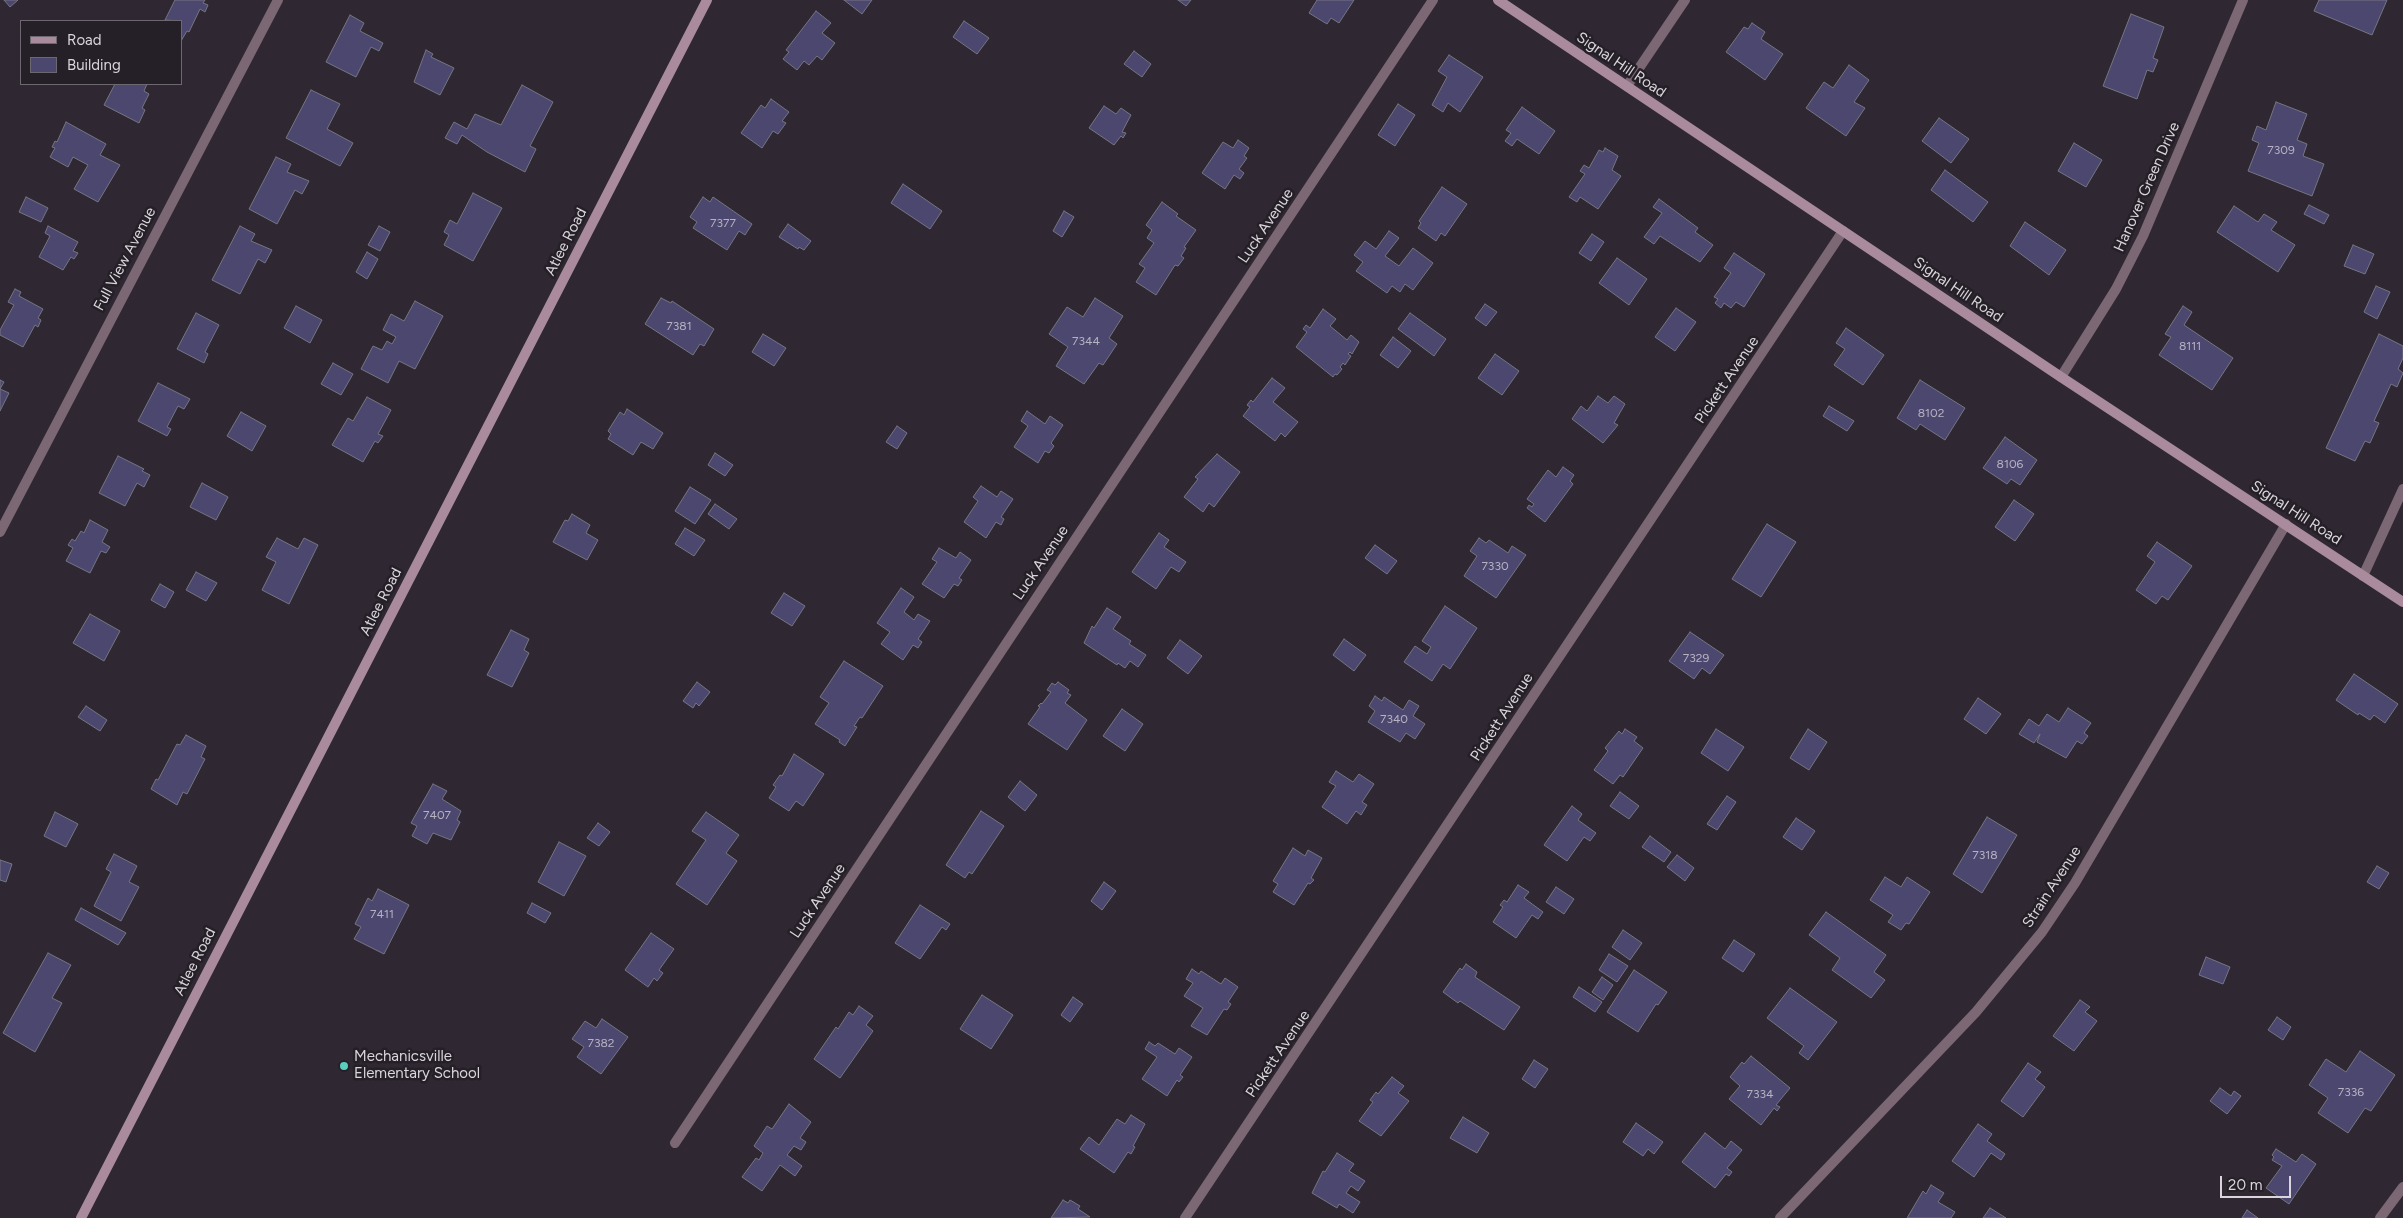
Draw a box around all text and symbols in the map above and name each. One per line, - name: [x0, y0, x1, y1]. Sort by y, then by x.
- legend: [20, 20, 182, 85]
- street label: Signal Hill Road: [1573, 28, 1669, 102]
- text: Road: [67, 31, 102, 49]
- text: Building: [67, 56, 121, 74]
- street label: Hanover Green Drive: [2110, 119, 2184, 255]
- house number: 7309: [2267, 143, 2295, 157]
- street label: Luck Avenue: [1234, 185, 1298, 267]
- street label: Full View Avenue: [90, 204, 160, 314]
- street label: Atlee Road: [541, 205, 591, 279]
- house number: 7377: [710, 216, 736, 230]
- street label: Signal Hill Road: [1910, 253, 2006, 327]
- house number: 7381: [666, 319, 692, 333]
- street label: Pickett Avenue: [1691, 333, 1763, 427]
- house number: 7344: [1072, 334, 1100, 348]
- house number: 8111: [2179, 339, 2201, 353]
- house number: 8102: [1918, 406, 1944, 420]
- house number: 8106: [1997, 457, 2023, 471]
- street label: Signal Hill Road: [2247, 477, 2345, 549]
- street label: Luck Avenue: [1009, 522, 1073, 604]
- house number: 7330: [1481, 559, 1509, 573]
- street label: Atlee Road: [356, 565, 406, 639]
- house number: 7329: [1683, 651, 1709, 665]
- street label: Pickett Avenue: [1467, 670, 1537, 764]
- house number: 7340: [1380, 712, 1408, 726]
- house number: 7407: [423, 808, 451, 822]
- street label: Strain Avenue: [2019, 843, 2085, 931]
- house number: 7318: [1972, 848, 1998, 862]
- street label: Luck Avenue: [786, 860, 850, 942]
- house number: 7411: [370, 907, 394, 921]
- street label: Atlee Road: [170, 925, 220, 999]
- street label: Pickett Avenue: [1242, 1007, 1314, 1101]
- house number: 7382: [587, 1036, 615, 1050]
- place label: Mechanicsville Elementary School: [354, 1048, 480, 1083]
- marker: Mechanicsville Elementary School: [338, 1060, 350, 1072]
- house number: 7336: [2338, 1085, 2364, 1099]
- house number: 7334: [1747, 1087, 1773, 1101]
- scale bar: [2223, 1166, 2294, 1198]
- text: 20 m: [2228, 1176, 2262, 1194]

